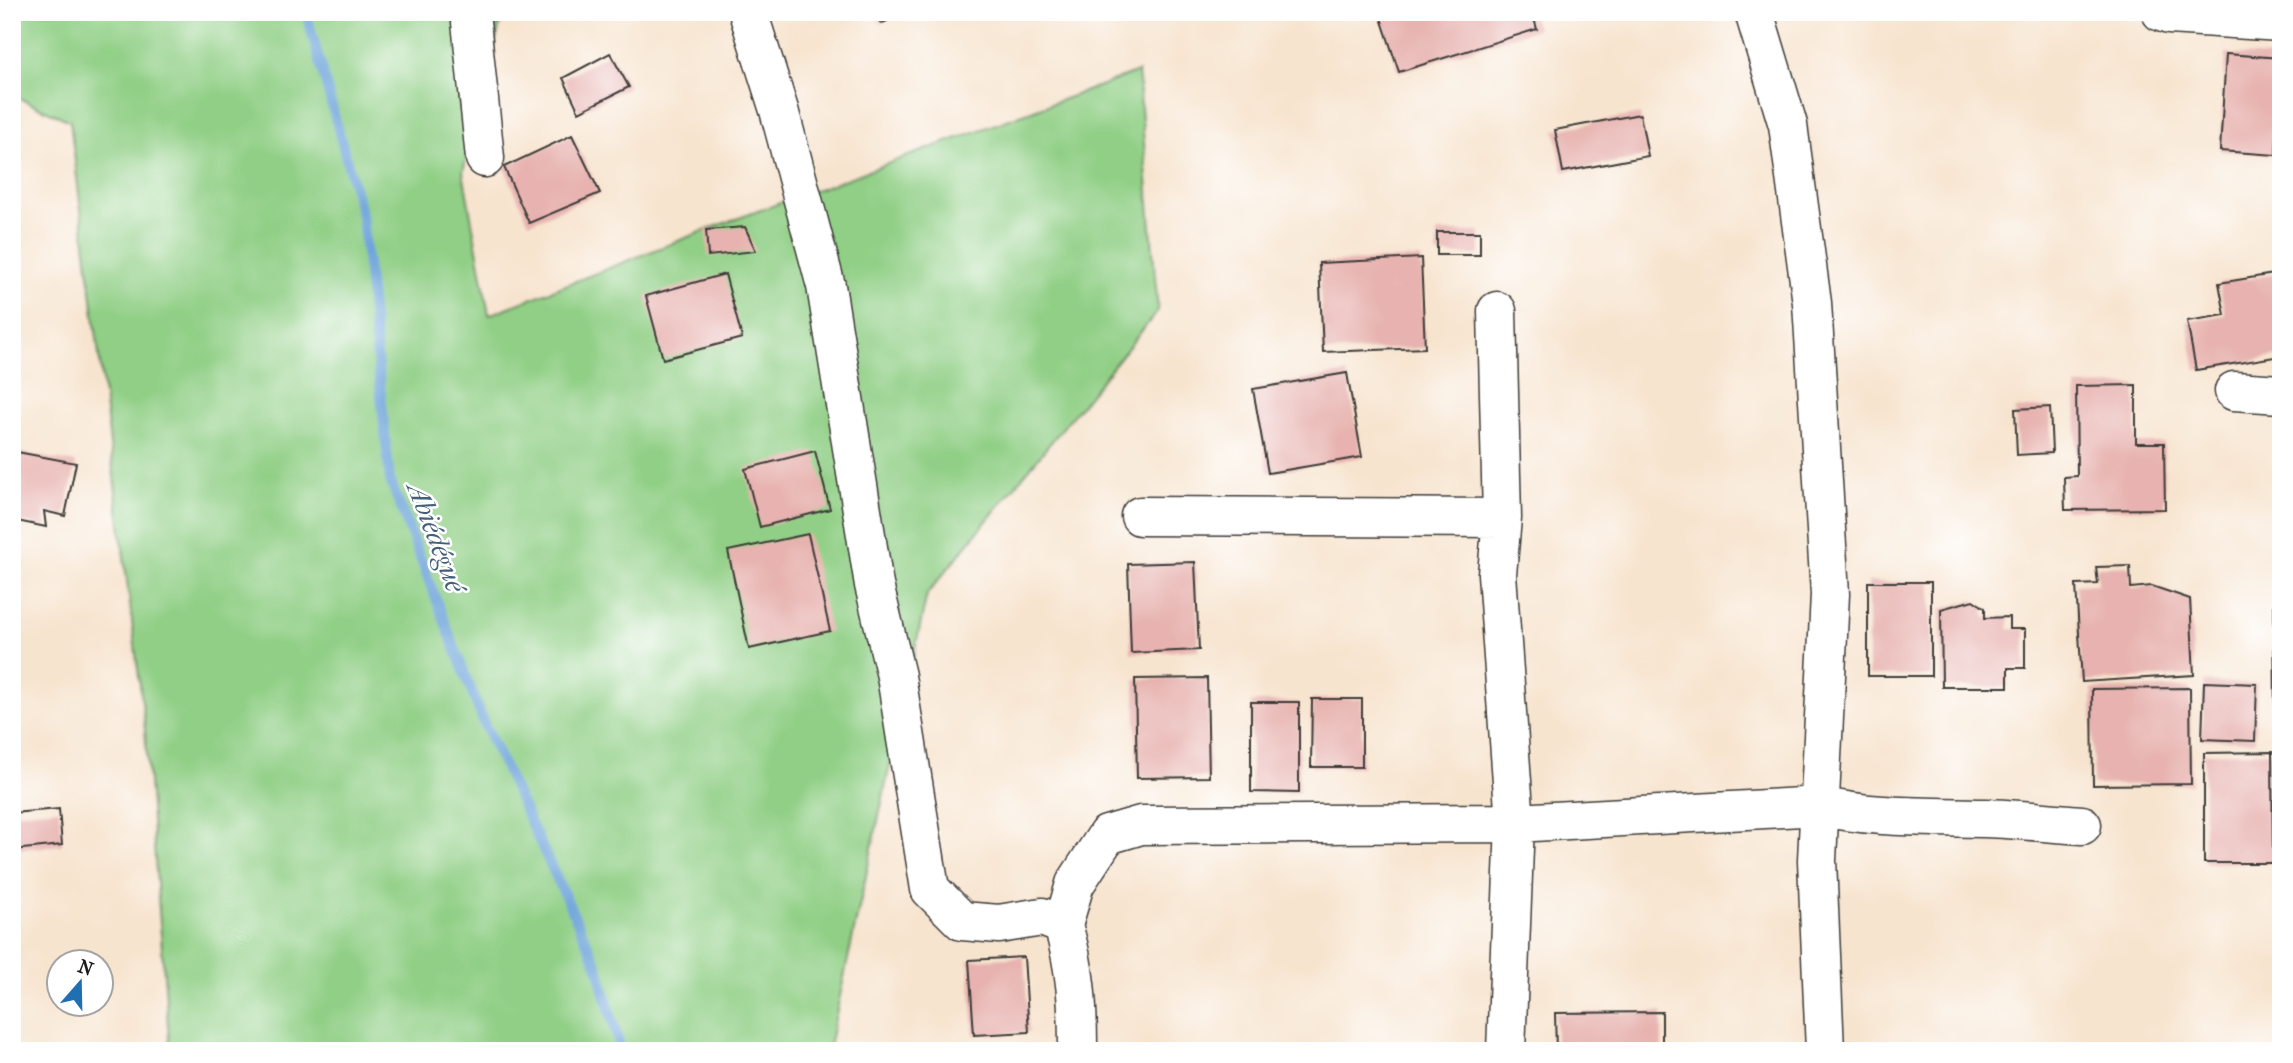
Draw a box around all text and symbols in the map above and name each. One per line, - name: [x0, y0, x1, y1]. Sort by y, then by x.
- water label: Abiédégué: [400, 475, 474, 600]
- north arrow: [46, 948, 116, 1018]
- text: N: [75, 955, 97, 981]

